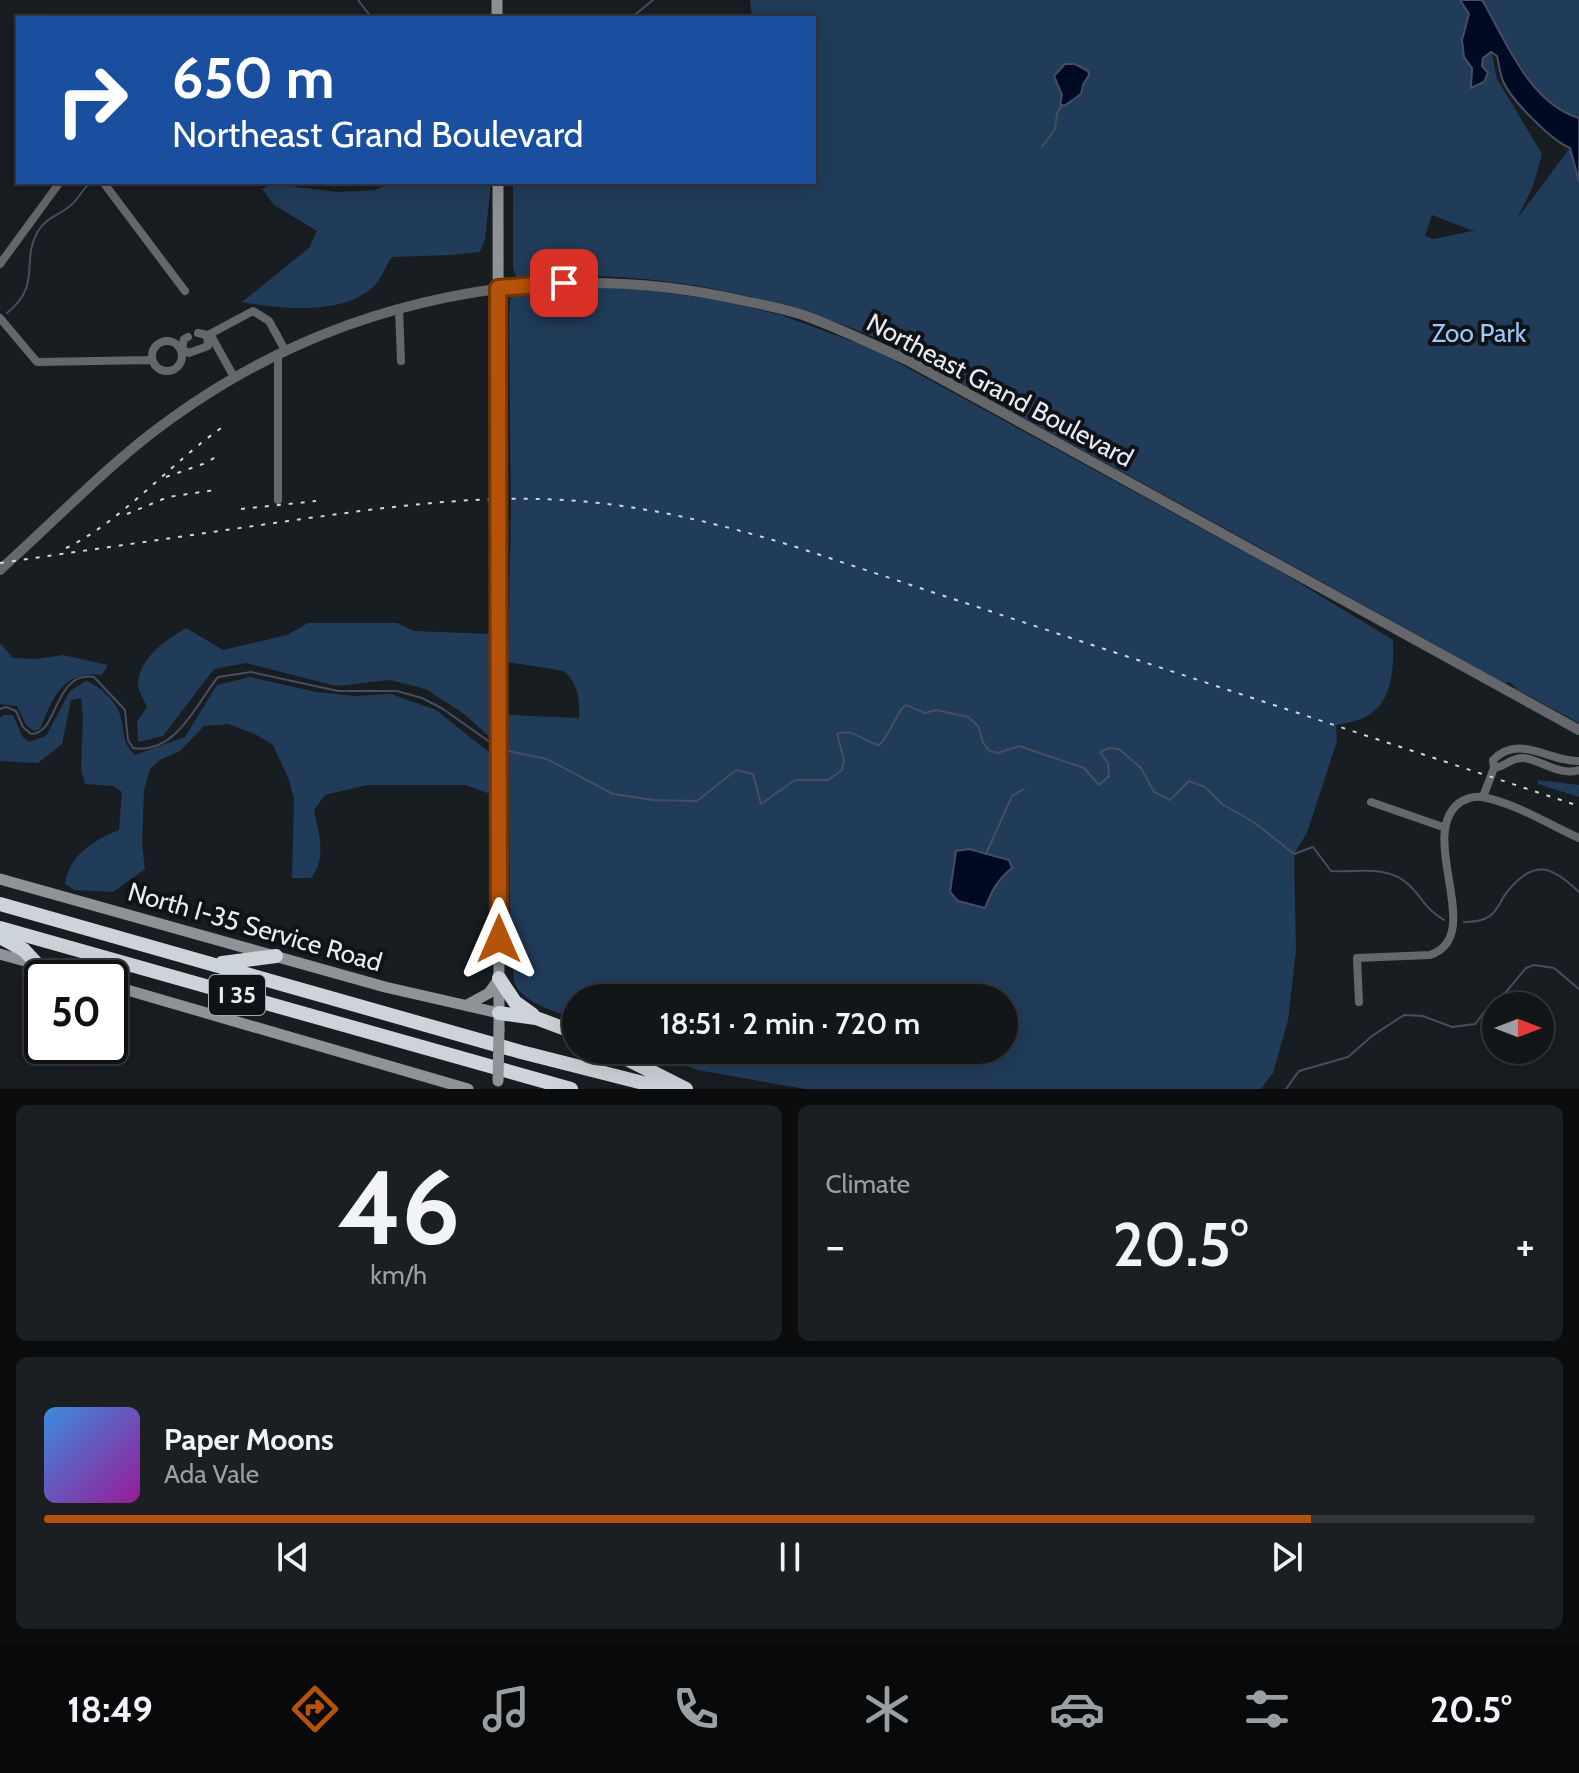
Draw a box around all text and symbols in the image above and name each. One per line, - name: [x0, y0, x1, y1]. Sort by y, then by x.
- text: 650 m: [172, 44, 334, 112]
- icon: right: [40, 48, 144, 152]
- text: Northeast Grand Boulevard: [172, 112, 584, 156]
- pin: [530, 249, 598, 317]
- icon: arrive: [542, 261, 586, 305]
- street label: Northeast Grand Boulevard: [861, 306, 1139, 474]
- park label: Zoo Park: [1432, 317, 1527, 349]
- street label: North I-35 Service Road: [124, 875, 386, 979]
- position arrow: [457, 897, 541, 981]
- speed limit sign: 50: [24, 960, 128, 1064]
- road number: I 35: [209, 975, 265, 1015]
- north arrow: [1482, 992, 1554, 1064]
- map controls: [1482, 992, 1554, 1064]
- text: 18:51 · 2 min · 720 m: [660, 1005, 920, 1042]
- text: 46: [337, 1144, 460, 1270]
- text: Climate: [826, 1168, 910, 1200]
- text: 20.5°: [1112, 1208, 1248, 1281]
- text: −: [826, 1219, 845, 1272]
- text: +: [1516, 1219, 1535, 1272]
- text: km/h: [370, 1259, 427, 1291]
- text: Paper Moons: [164, 1421, 334, 1458]
- text: Ada Vale: [164, 1458, 259, 1490]
- icon: previous: [271, 1535, 315, 1579]
- icon: pause: [768, 1535, 812, 1579]
- icon: next: [1265, 1535, 1309, 1579]
- icon: directions: [287, 1681, 343, 1737]
- icon: music: [478, 1681, 534, 1737]
- icon: phone: [668, 1681, 724, 1737]
- icon: climate: [859, 1681, 915, 1737]
- icon: car: [1049, 1681, 1105, 1737]
- icon: filters: [1239, 1681, 1295, 1737]
- text: 18:49: [67, 1687, 153, 1731]
- text: 20.5°: [1430, 1687, 1512, 1731]

